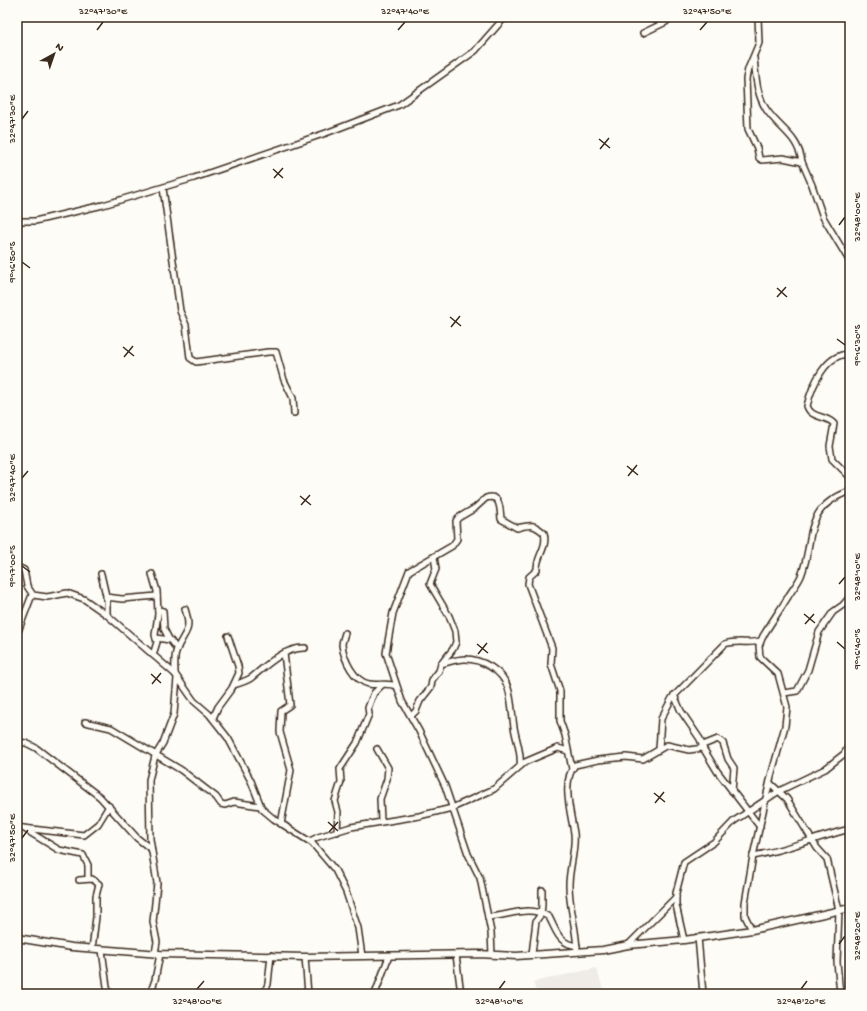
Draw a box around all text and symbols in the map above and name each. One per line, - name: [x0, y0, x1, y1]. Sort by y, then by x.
- text: 32°47'30"E: [78, 6, 128, 18]
- text: 32°47'40"E: [380, 6, 430, 18]
- text: 32°47'50"E: [682, 6, 732, 18]
- north arrow: [34, 34, 74, 74]
- text: N: [53, 41, 66, 55]
- text: 32°47'30"E: [7, 94, 19, 144]
- text: 32°48'00"E: [852, 192, 864, 243]
- text: 9°16'50"S: [7, 241, 19, 283]
- text: 9°16'30"S: [852, 324, 864, 366]
- text: 32°47'40"E: [7, 453, 19, 503]
- text: 9°17'00"S: [7, 545, 19, 588]
- text: 32°48'10"E: [852, 553, 864, 602]
- text: 9°16'40"S: [852, 628, 864, 670]
- text: 32°47'50"E: [7, 813, 19, 863]
- text: 32°48'20"E: [852, 911, 864, 961]
- text: 32°48'00"E: [171, 996, 222, 1008]
- text: 32°48'10"E: [474, 996, 523, 1008]
- text: 32°48'20"E: [776, 996, 826, 1008]

